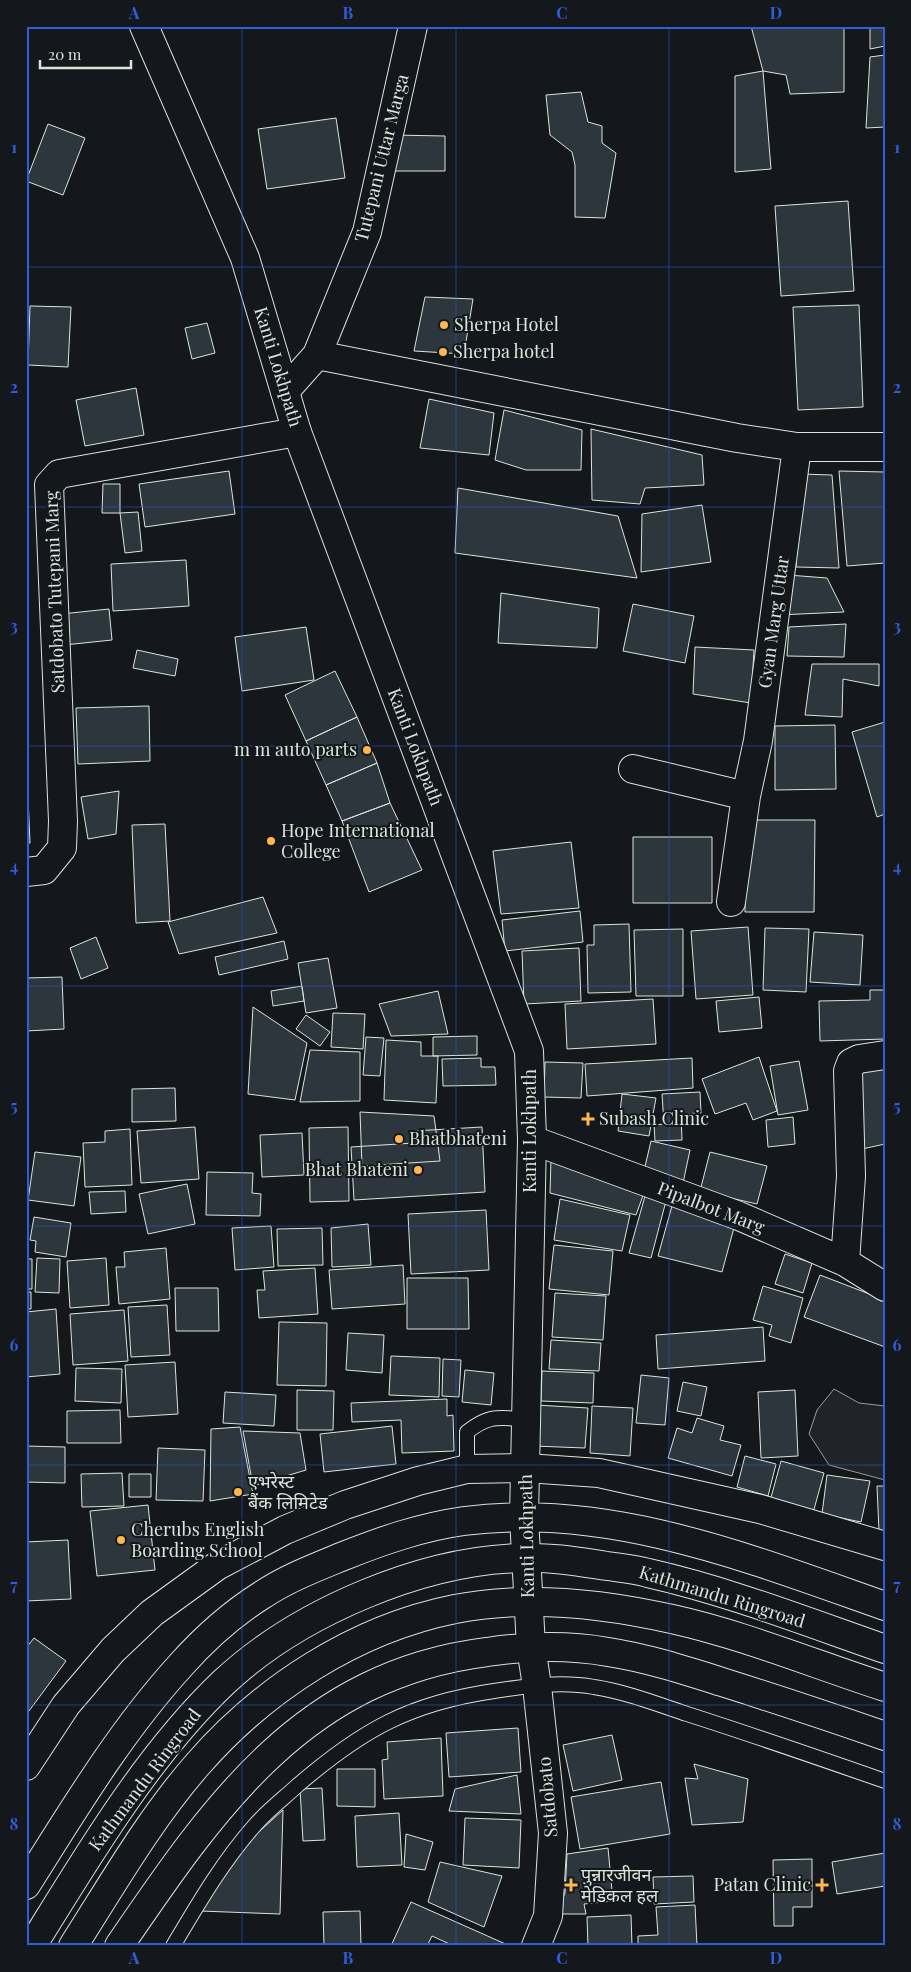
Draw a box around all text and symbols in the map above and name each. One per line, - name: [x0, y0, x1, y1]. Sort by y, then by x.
- text: A: [128, 2, 140, 23]
- text: B: [343, 2, 354, 23]
- text: C: [556, 2, 568, 23]
- text: D: [770, 2, 782, 23]
- scale bar: [40, 38, 131, 70]
- text: 20 m: [48, 44, 82, 64]
- street label: Tutepani Uttar Marga: [349, 71, 413, 244]
- text: 1: [11, 136, 17, 157]
- text: 1: [894, 136, 900, 157]
- street label: Kanti Lokhpath: [249, 304, 309, 430]
- place label: Sherpa Hotel: [454, 312, 559, 336]
- marker: Sherpa Hotel: [438, 319, 450, 331]
- place label: Sherpa hotel: [453, 339, 555, 363]
- marker: Sherpa hotel: [437, 346, 449, 358]
- text: 2: [10, 376, 18, 397]
- text: 2: [893, 376, 901, 397]
- street label: Satdobato Tutepani Marg: [38, 490, 70, 694]
- street label: Gyan Marg Uttar: [752, 554, 794, 690]
- text: 3: [10, 615, 18, 636]
- text: 3: [893, 615, 901, 636]
- street label: Kanti Lokhpath: [382, 684, 450, 809]
- place label: m m auto parts: [234, 737, 357, 761]
- marker: m m auto parts: [361, 744, 373, 756]
- place label: Hope International College: [281, 818, 435, 863]
- marker: Hope International College: [265, 835, 277, 847]
- text: 4: [10, 855, 18, 876]
- text: 4: [893, 855, 901, 876]
- street label: Kanti Lokhpath: [517, 1068, 541, 1193]
- text: 5: [10, 1095, 18, 1116]
- text: 5: [893, 1095, 901, 1116]
- place label: Subash Clinic: [599, 1106, 709, 1130]
- marker: Subash Clinic: [581, 1112, 595, 1126]
- place label: Bhatbhateni: [409, 1126, 507, 1150]
- marker: Bhatbhateni: [393, 1133, 405, 1145]
- place label: Bhat Bhateni: [305, 1157, 408, 1181]
- marker: Bhat Bhateni: [412, 1164, 424, 1176]
- street label: Pipalbot Marg: [654, 1176, 769, 1239]
- text: 6: [10, 1334, 19, 1355]
- text: 6: [893, 1334, 902, 1355]
- place label: एभरेस्ट बैंक लिमिटेड: [248, 1469, 328, 1514]
- street label: Kanti Lokhpath: [513, 1473, 539, 1598]
- marker: एभरेस्ट बैंक लिमिटेड: [232, 1486, 244, 1498]
- place label: Cherubs English Boarding School: [131, 1517, 265, 1562]
- marker: Cherubs English Boarding School: [115, 1534, 127, 1546]
- street label: Kathmandu Ringroad: [636, 1559, 809, 1633]
- text: 7: [10, 1574, 18, 1595]
- text: 7: [893, 1574, 901, 1595]
- street label: Kathmandu Ringroad: [83, 1703, 206, 1856]
- street label: Satdobato: [532, 1756, 562, 1838]
- text: 8: [10, 1813, 19, 1834]
- text: 8: [893, 1813, 902, 1834]
- place label: पुन्नारजीवन मेडिकल हल: [581, 1862, 659, 1907]
- place label: Patan Clinic: [713, 1872, 811, 1896]
- marker: Patan Clinic: [815, 1878, 829, 1892]
- marker: पुन्नारजीवन मेडिकल हल: [565, 1879, 577, 1891]
- text: A: [128, 1947, 140, 1968]
- text: B: [343, 1947, 354, 1968]
- text: C: [556, 1947, 568, 1968]
- text: D: [770, 1947, 782, 1968]

